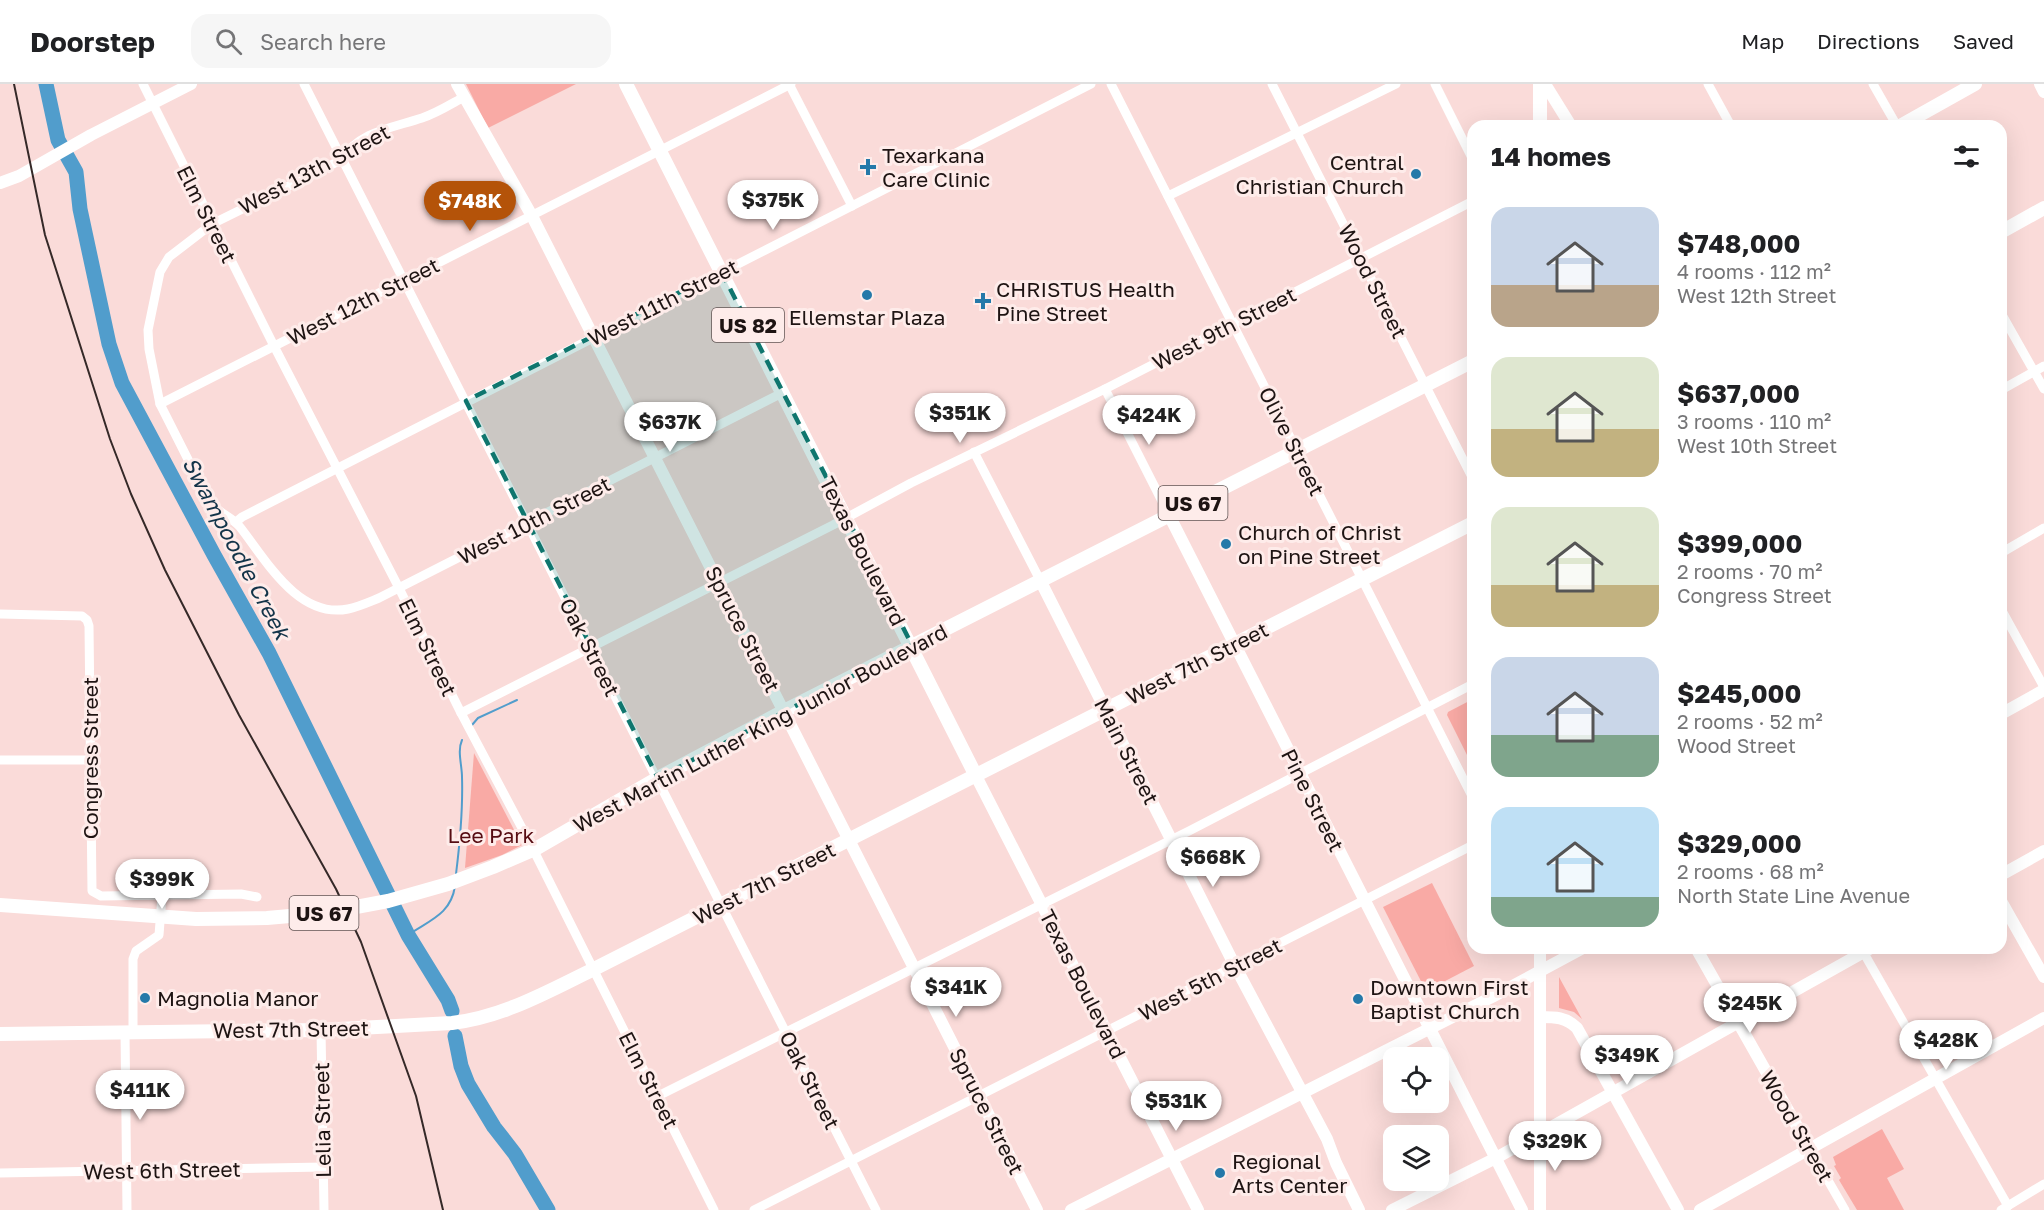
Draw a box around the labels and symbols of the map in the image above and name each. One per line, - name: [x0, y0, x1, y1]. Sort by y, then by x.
- street label: West 13th Street: [234, 118, 394, 220]
- place label: Texarkana Care Clinic: [882, 142, 990, 192]
- place label: Central Christian Church: [1236, 149, 1404, 199]
- marker: Texarkana Care Clinic: [859, 158, 877, 176]
- street label: Elm Street: [171, 161, 243, 267]
- marker: Central Christian Church: [1409, 167, 1423, 181]
- pin: $375K: [731, 180, 815, 231]
- pin: $748K: [428, 181, 512, 232]
- street label: Wood Street: [1333, 219, 1413, 343]
- street label: West 12th Street: [283, 251, 443, 351]
- street label: West 11th Street: [583, 253, 743, 351]
- place label: CHRISTUS Health Pine Street: [996, 276, 1175, 326]
- street label: West 9th Street: [1148, 281, 1300, 375]
- marker: Ellemstar Plaza: [860, 288, 874, 302]
- marker: CHRISTUS Health Pine Street: [974, 292, 992, 310]
- place label: Ellemstar Plaza: [789, 304, 945, 330]
- road number: US 82: [712, 308, 784, 342]
- street label: Olive Street: [1253, 382, 1331, 500]
- pin: $351K: [918, 393, 1002, 444]
- pin: $424K: [1107, 395, 1191, 446]
- pin: $637K: [628, 402, 712, 453]
- water label: Swampoodle Creek: [177, 452, 298, 646]
- street label: West 10th Street: [453, 470, 615, 570]
- street label: Texas Boulevard: [814, 472, 912, 630]
- road number: US 67: [1158, 486, 1228, 520]
- place label: Church of Christ on Pine Street: [1238, 519, 1401, 569]
- marker: Church of Christ on Pine Street: [1219, 537, 1233, 551]
- street label: Spruce Street: [700, 561, 786, 697]
- street label: Elm Street: [393, 594, 463, 700]
- street label: Oak Street: [554, 594, 626, 700]
- street label: West 7th Street: [1122, 616, 1272, 710]
- street label: West Martin Luther King Junior Boulevard: [569, 618, 951, 838]
- street label: Congress Street: [77, 677, 103, 839]
- street label: Main Street: [1089, 693, 1165, 809]
- street label: Pine Street: [1276, 744, 1350, 856]
- park label: Lee Park: [448, 822, 535, 848]
- street label: West 7th Street: [689, 836, 839, 930]
- pin: $668K: [1171, 837, 1255, 888]
- pin: $399K: [120, 859, 204, 910]
- road number: US 67: [290, 896, 358, 930]
- street label: Texas Boulevard: [1034, 905, 1132, 1063]
- street label: West 5th Street: [1134, 932, 1286, 1026]
- pin: $341K: [914, 967, 998, 1018]
- place label: Downtown First Baptist Church: [1370, 974, 1529, 1024]
- pin: $245K: [1708, 983, 1792, 1034]
- place label: Magnolia Manor: [157, 985, 318, 1011]
- marker: Magnolia Manor: [138, 991, 152, 1005]
- marker: Downtown First Baptist Church: [1351, 992, 1365, 1006]
- street label: West 7th Street: [213, 1015, 369, 1043]
- pin: $428K: [1904, 1020, 1988, 1071]
- street label: Elm Street: [613, 1027, 685, 1133]
- street label: Oak Street: [774, 1027, 846, 1133]
- pin: $349K: [1585, 1035, 1669, 1086]
- street label: Spruce Street: [944, 1043, 1030, 1179]
- street label: Lelia Street: [308, 1062, 336, 1178]
- street label: Wood Street: [1755, 1065, 1839, 1187]
- pin: $411K: [98, 1070, 182, 1121]
- pin: $531K: [1134, 1081, 1218, 1132]
- pin: $329K: [1513, 1121, 1597, 1172]
- place label: Regional Arts Center: [1232, 1148, 1347, 1198]
- street label: West 6th Street: [83, 1156, 241, 1184]
- marker: Regional Arts Center: [1213, 1166, 1227, 1180]

